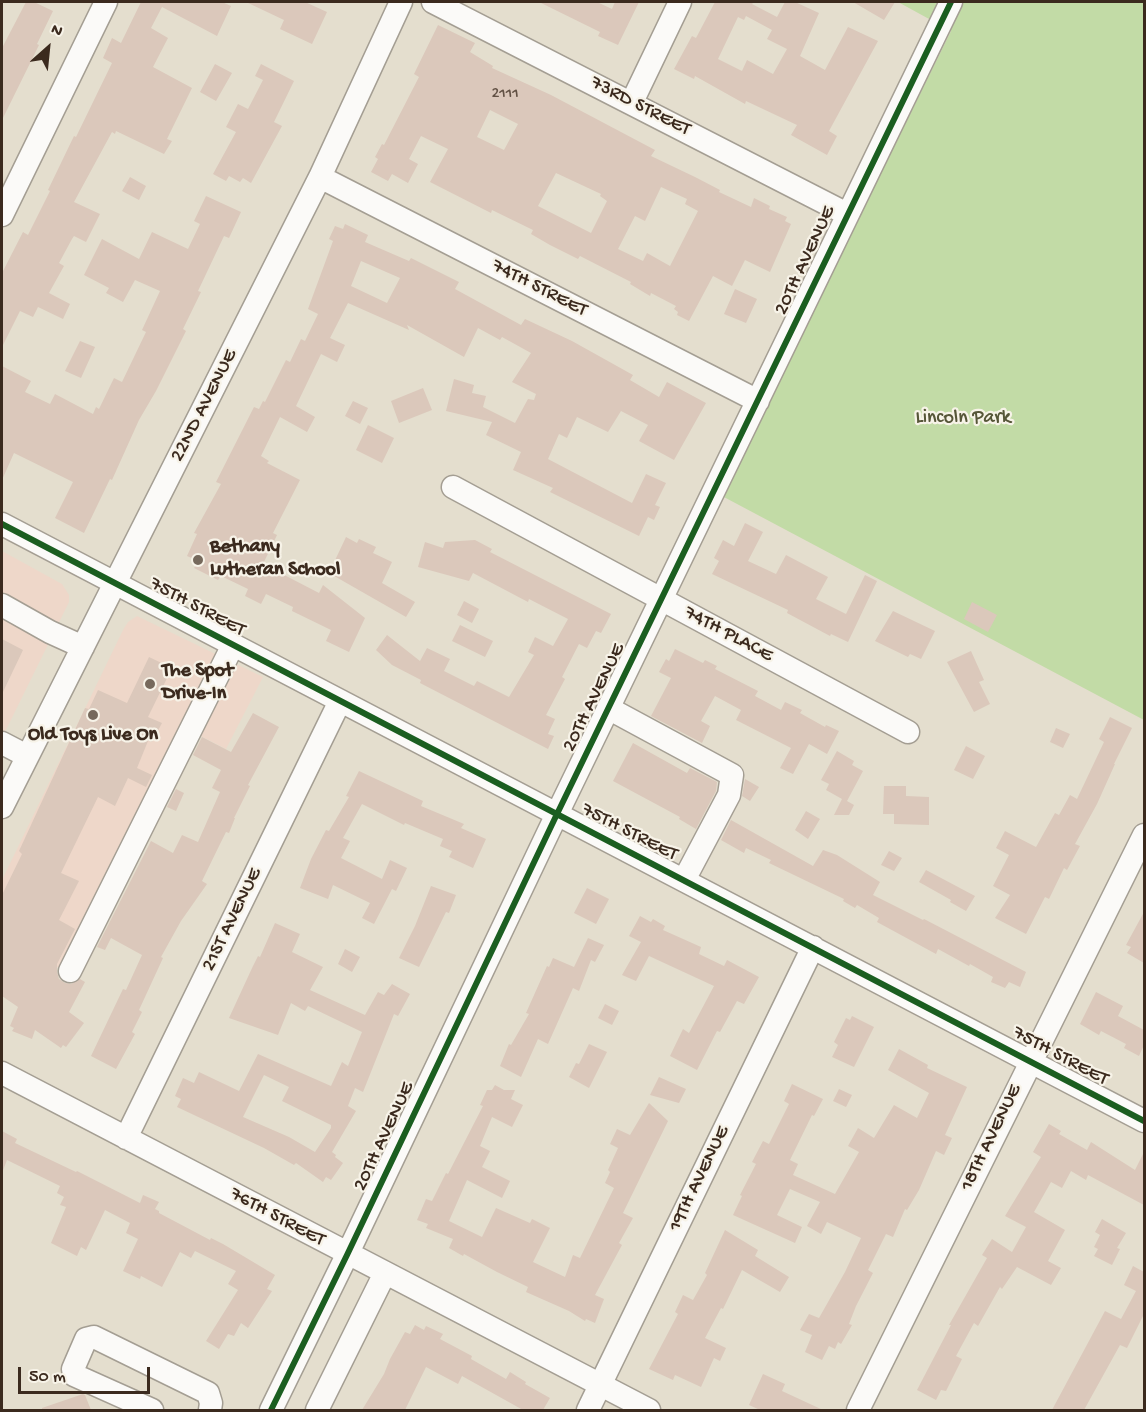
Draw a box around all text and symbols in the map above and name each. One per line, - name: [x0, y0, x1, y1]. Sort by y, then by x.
- north arrow: [18, 18, 78, 78]
- text: N: [47, 21, 65, 42]
- street label: 73RD STREET: [586, 72, 694, 142]
- house number: 2111: [491, 85, 519, 105]
- street label: 20TH AVENUE: [770, 203, 842, 319]
- street label: 74TH STREET: [487, 255, 591, 323]
- street label: 22ND AVENUE: [166, 346, 244, 466]
- park label: Lincoln Park: [915, 407, 1011, 431]
- place label: Bethany Lutheran School: [210, 536, 340, 583]
- marker: Bethany Lutheran School: [191, 553, 205, 567]
- street label: 75TH STREET: [145, 573, 249, 643]
- street label: 74TH PLACE: [679, 602, 777, 668]
- street label: 20TH AVENUE: [558, 640, 632, 756]
- place label: The Spot Drive-In: [162, 660, 233, 707]
- marker: The Spot Drive-In: [143, 677, 157, 691]
- marker: Old Toys Live On: [86, 708, 100, 722]
- place label: Old Toys Live On: [28, 724, 158, 748]
- street label: 75TH STREET: [577, 799, 681, 867]
- street label: 21ST AVENUE: [198, 864, 268, 976]
- street label: 75TH STREET: [1008, 1022, 1112, 1092]
- street label: 20TH AVENUE: [349, 1079, 421, 1195]
- street label: 18TH AVENUE: [956, 1081, 1028, 1195]
- street label: 19TH AVENUE: [664, 1122, 736, 1236]
- street label: 76TH STREET: [225, 1183, 329, 1253]
- scale bar: [21, 1355, 153, 1393]
- text: 50 m: [29, 1367, 66, 1388]

